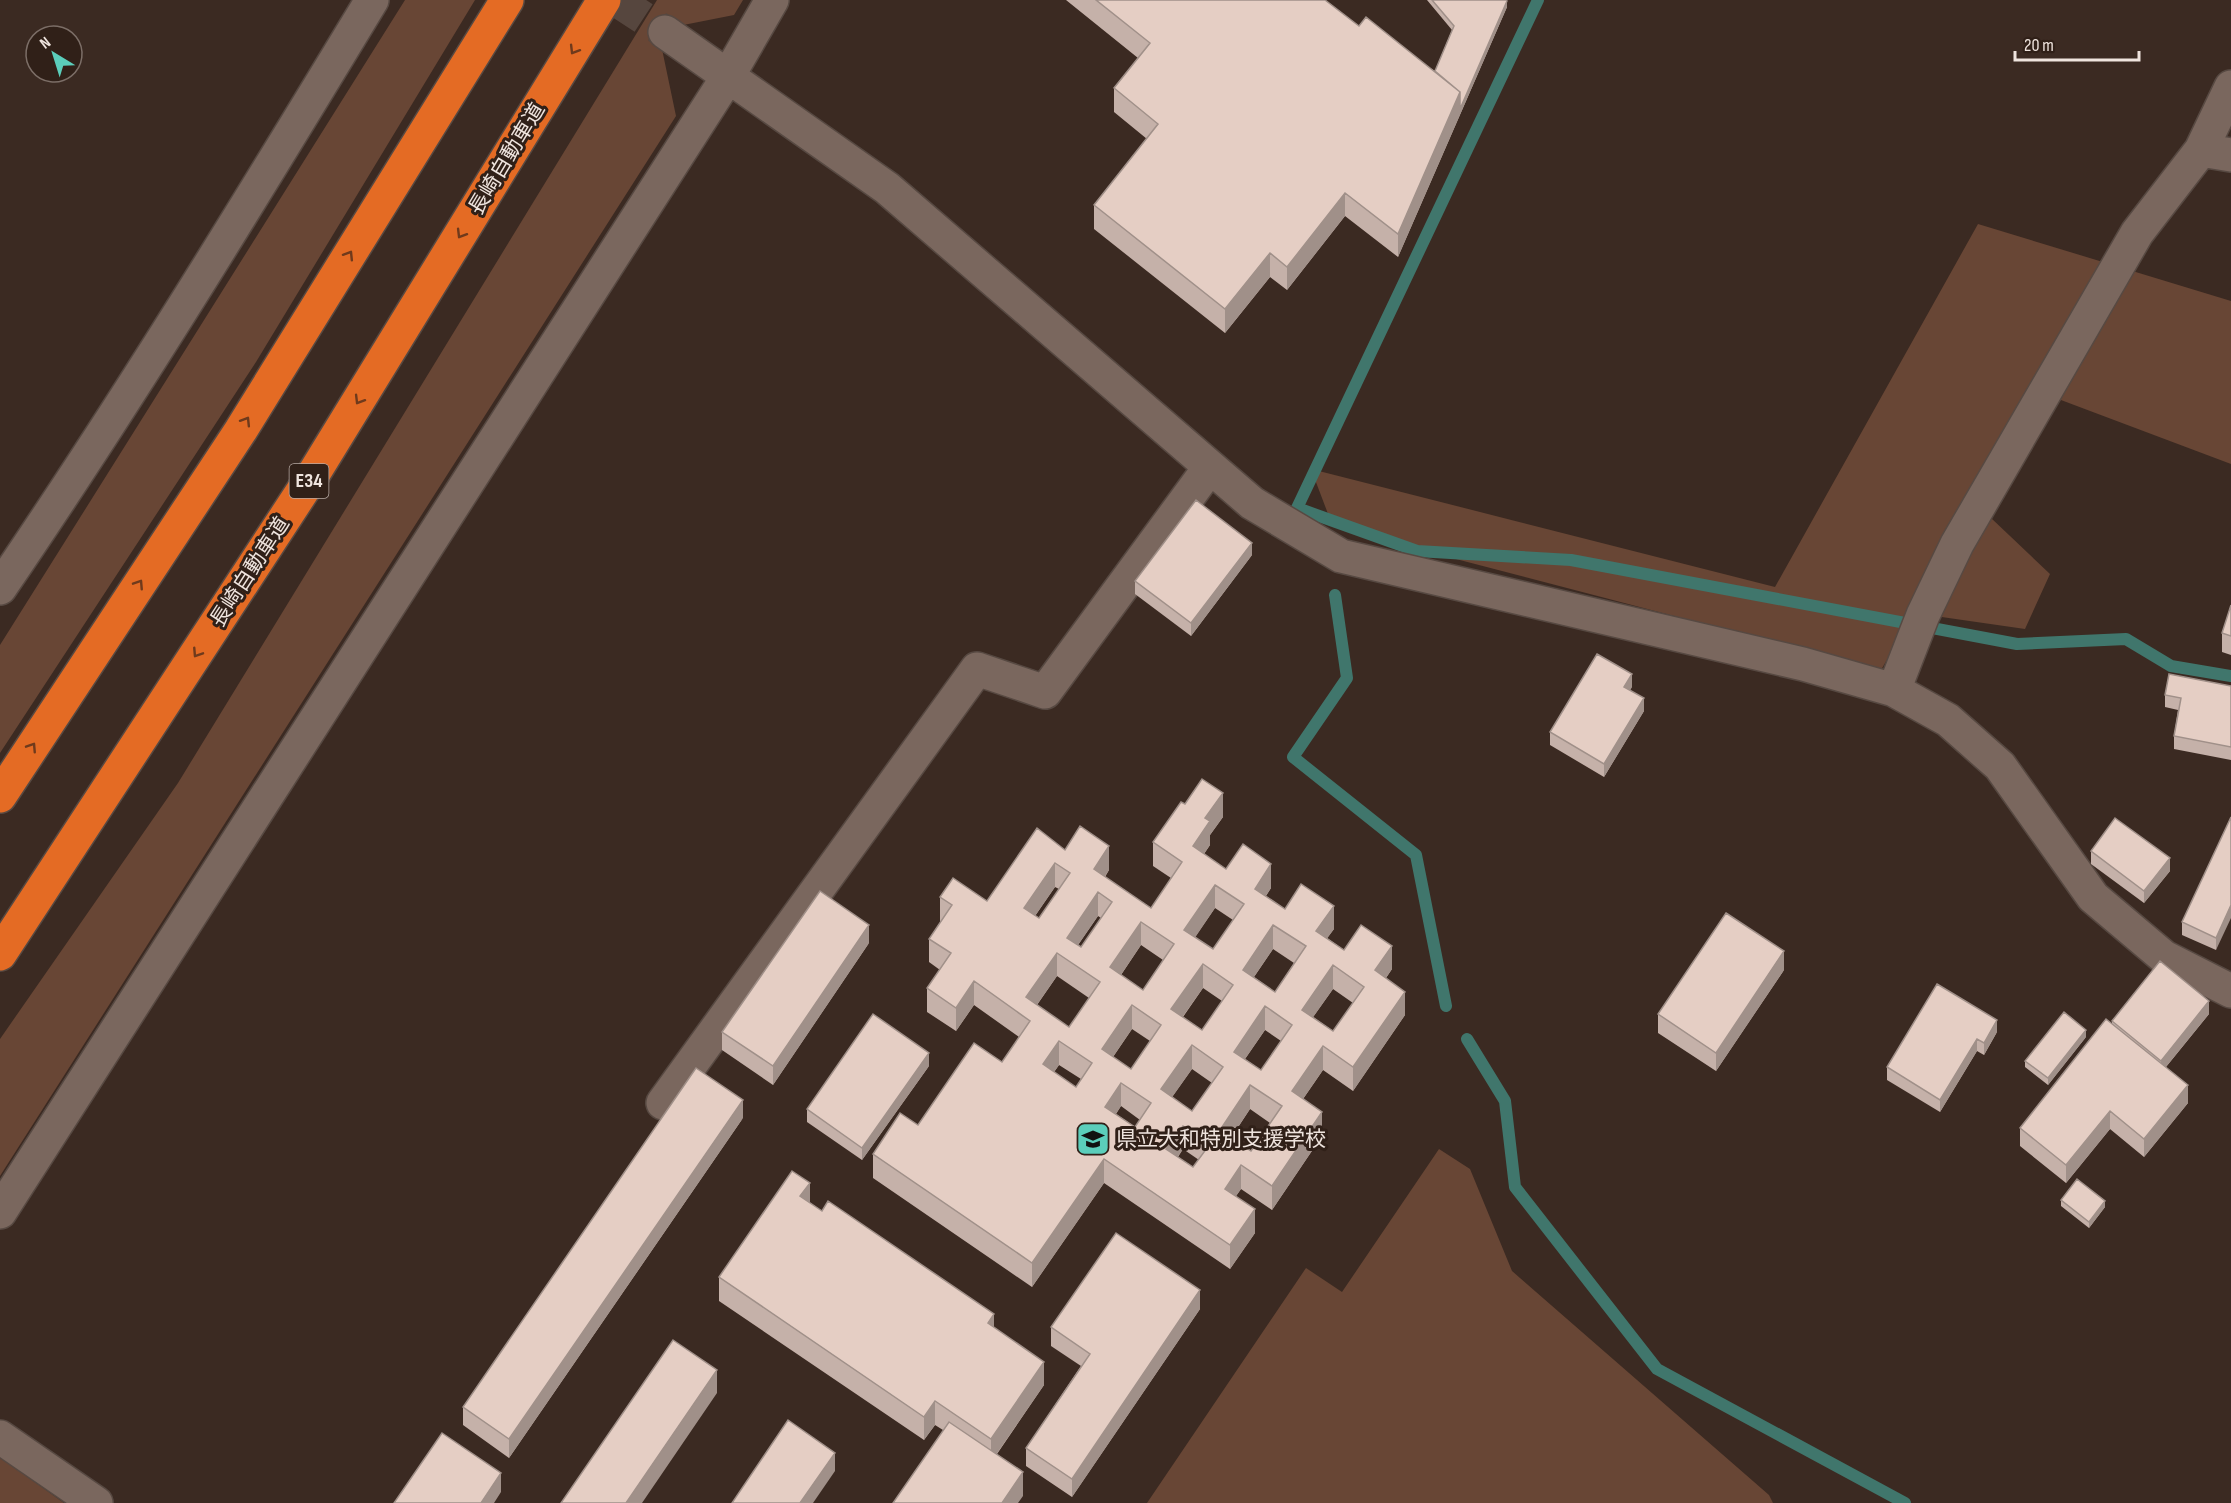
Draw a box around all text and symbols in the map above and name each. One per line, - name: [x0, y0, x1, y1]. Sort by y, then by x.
- north arrow: [24, 24, 84, 84]
- scale bar: [2015, 24, 2140, 62]
- text: N: [36, 33, 55, 53]
- text: 20 m: [2024, 35, 2054, 56]
- one-way arrow: [569, 44, 581, 54]
- street label: 長崎自動車道: [464, 99, 550, 219]
- one-way arrow: [456, 228, 468, 238]
- one-way arrow: [341, 251, 353, 261]
- one-way arrow: [354, 394, 366, 404]
- one-way arrow: [239, 417, 251, 427]
- road number: E34: [290, 464, 328, 498]
- street label: 長崎自動車道: [205, 512, 295, 632]
- one-way arrow: [132, 580, 143, 591]
- one-way arrow: [193, 646, 204, 657]
- one-way arrow: [25, 743, 36, 754]
- school or university icon: 県立大和特別支援学校: [1075, 1121, 1111, 1157]
- place label: 県立大和特別支援学校: [1116, 1127, 1326, 1152]

